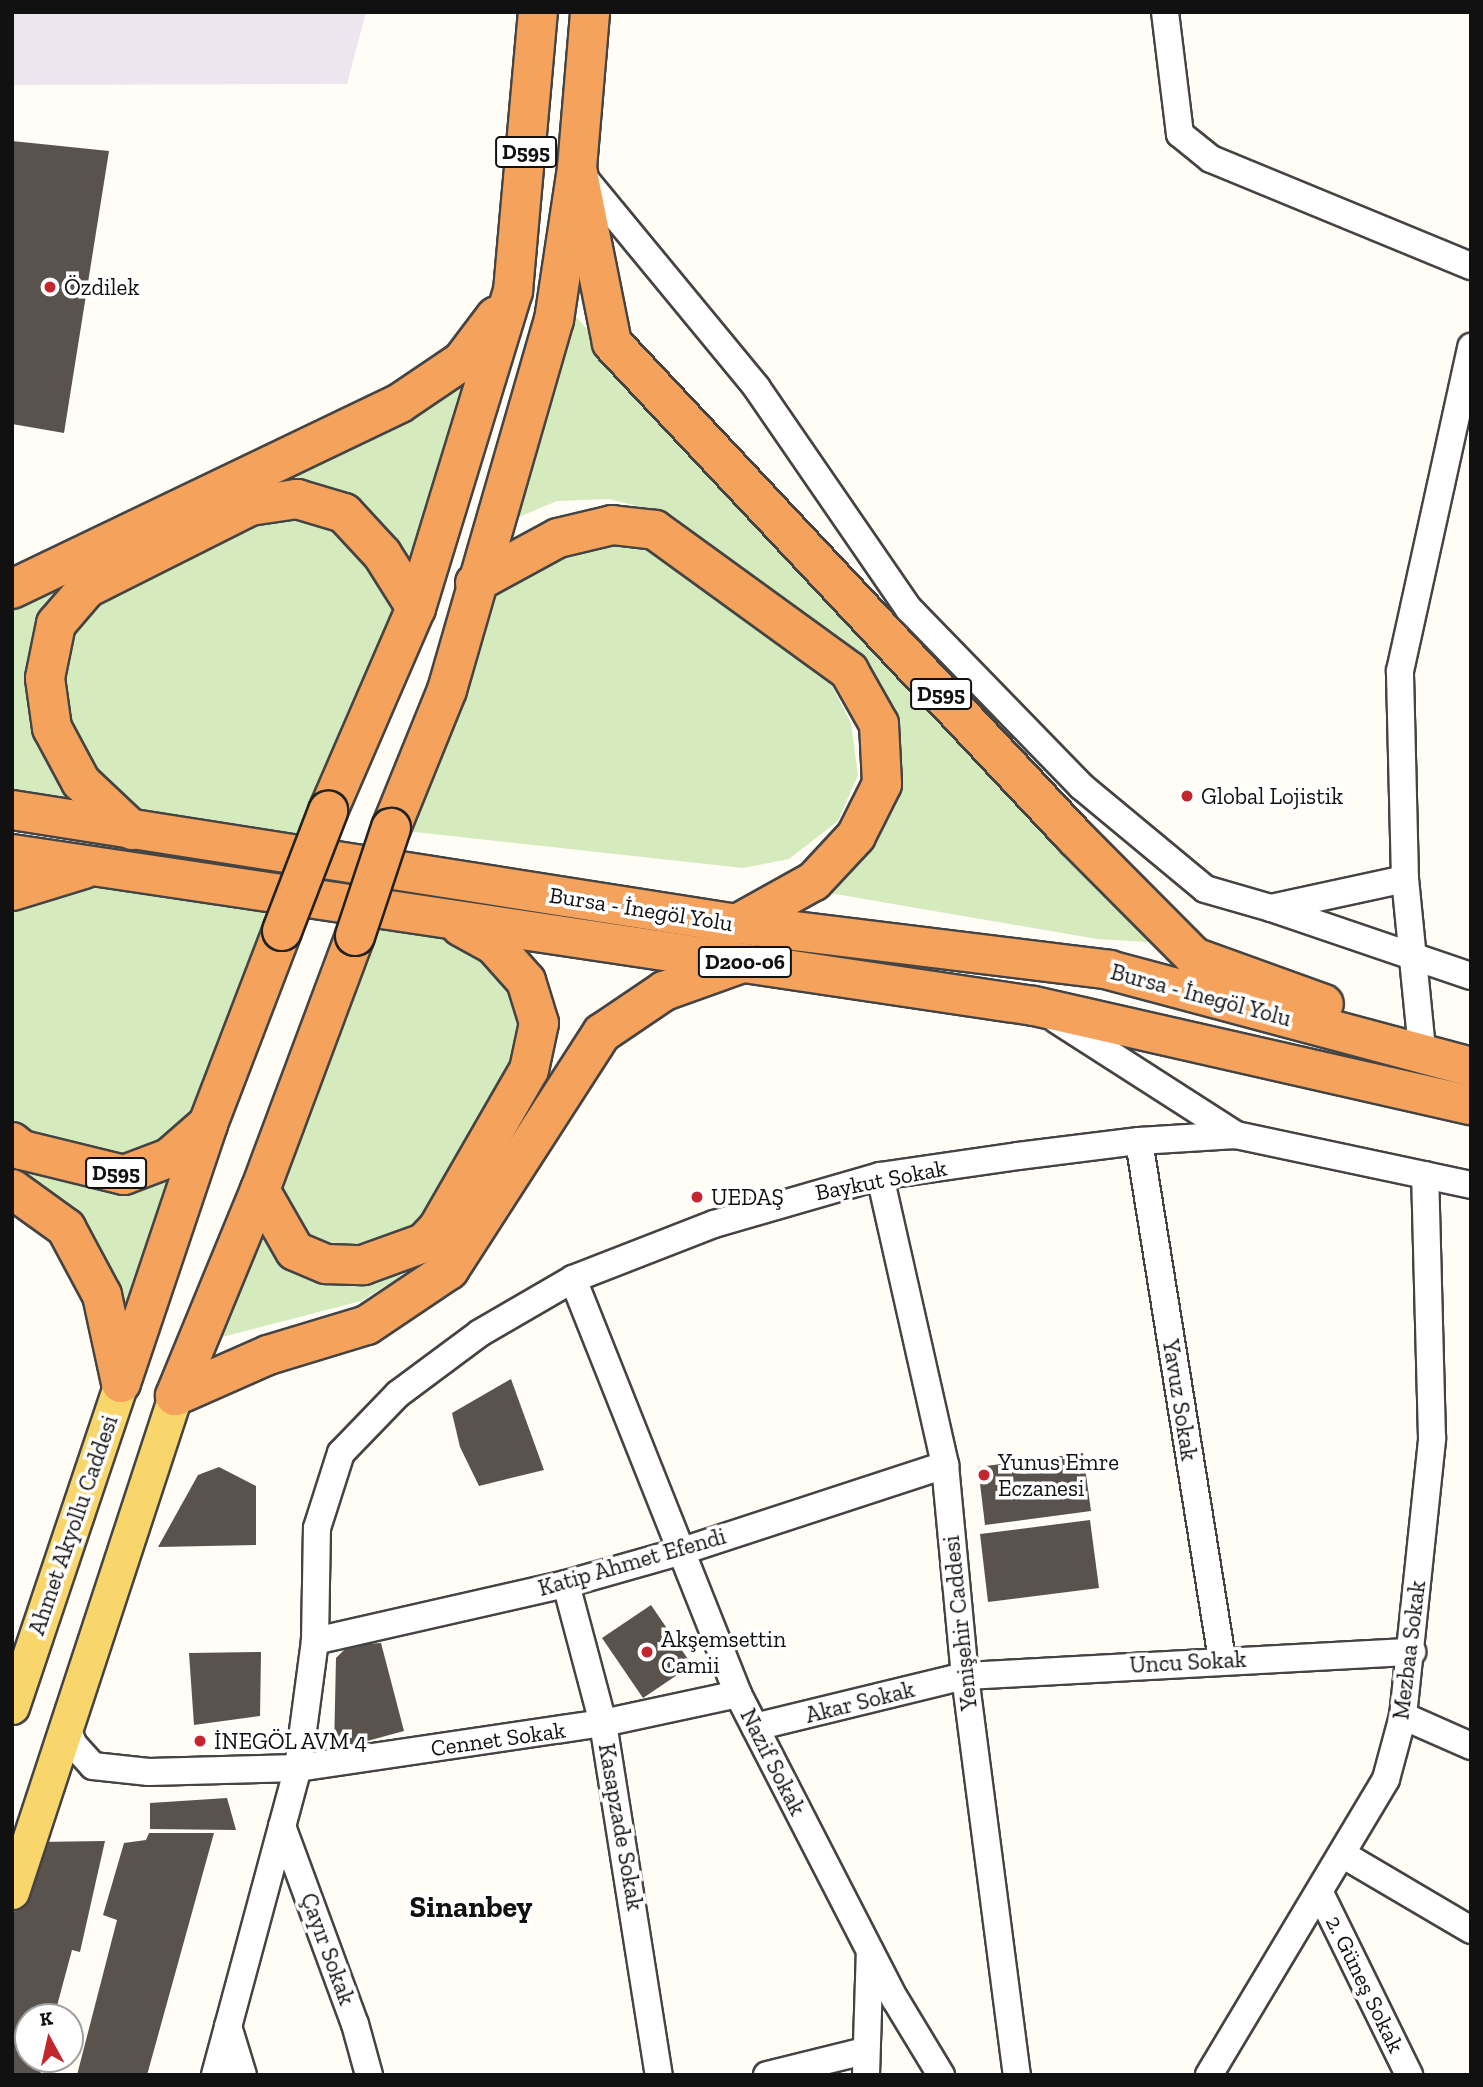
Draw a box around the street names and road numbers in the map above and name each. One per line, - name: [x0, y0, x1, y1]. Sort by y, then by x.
- road number: D595: [494, 134, 558, 170]
- road number: D595: [909, 676, 972, 712]
- street label: Bursa - İnegöl Yolu: [547, 881, 735, 937]
- road number: D200-06: [698, 944, 792, 979]
- street label: Bursa - İnegöl Yolu: [1107, 958, 1295, 1032]
- street label: Baykut Sokak: [813, 1154, 949, 1206]
- road number: D595: [85, 1156, 148, 1190]
- street label: Yavuz Sokak: [1157, 1337, 1203, 1463]
- street label: Ahmet Akyollu Caddesi: [22, 1411, 124, 1639]
- street label: Katip Ahmet Efendi: [535, 1522, 729, 1602]
- street label: Yenişehir Caddesi: [937, 1534, 983, 1712]
- street label: Mezbaa Sokak: [1387, 1579, 1431, 1721]
- street label: Uncu Sokak: [1129, 1645, 1247, 1679]
- street label: Akar Sokak: [802, 1675, 918, 1729]
- street label: Nazif Sokak: [734, 1704, 812, 1820]
- street label: Cennet Sokak: [429, 1716, 567, 1762]
- street label: Kasapzade Sokak: [593, 1741, 649, 1913]
- street label: Çayır Sokak: [295, 1889, 361, 2009]
- street label: 2. Güneş Sokak: [1320, 1911, 1410, 2057]

